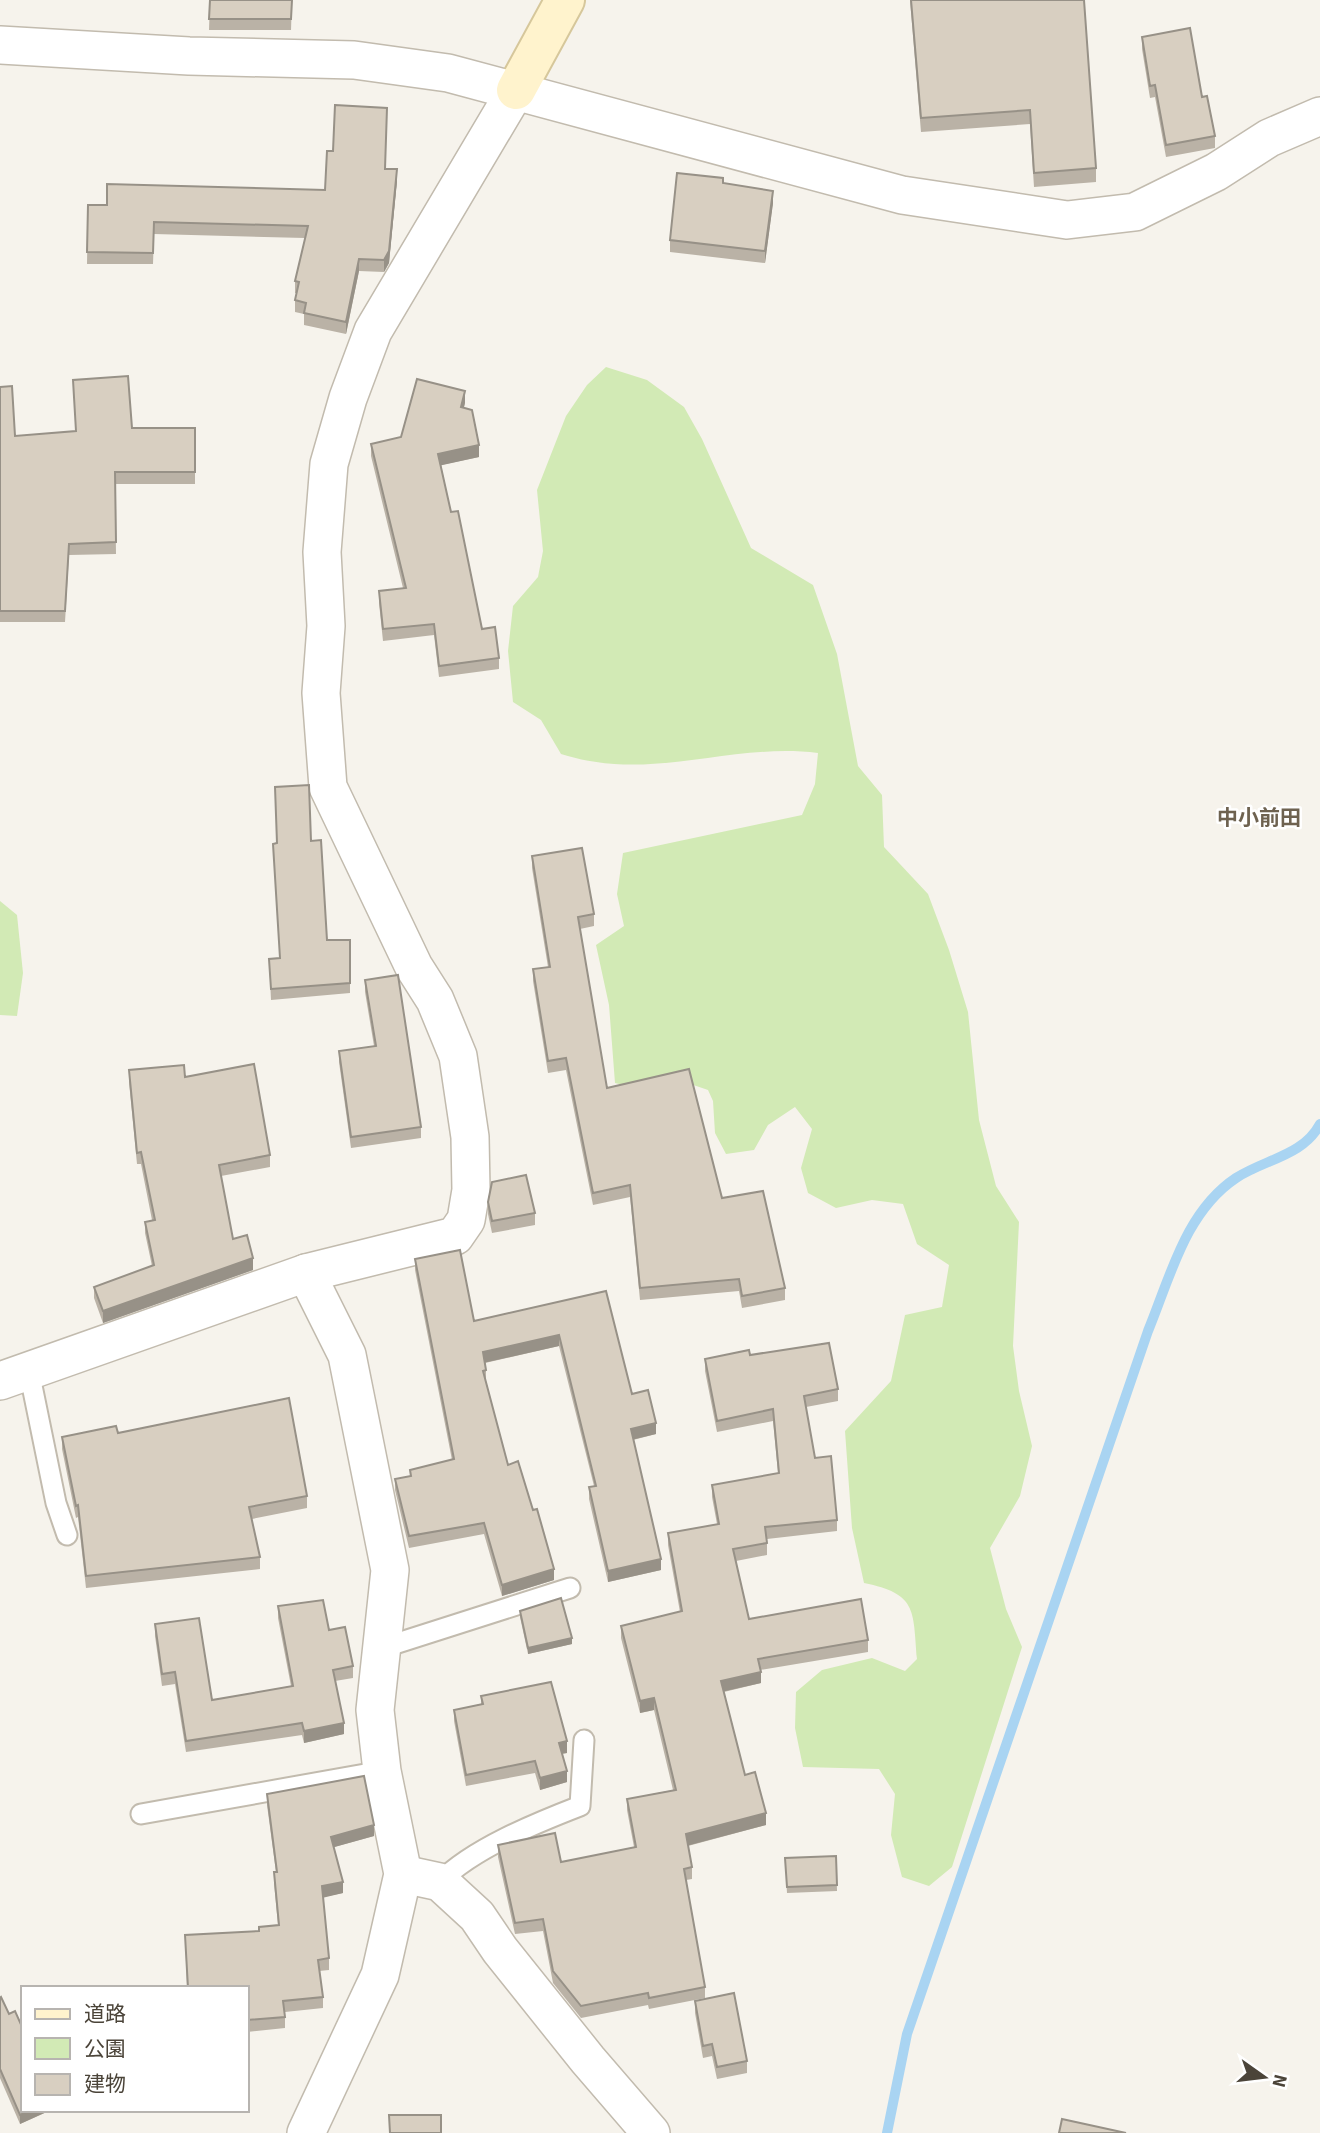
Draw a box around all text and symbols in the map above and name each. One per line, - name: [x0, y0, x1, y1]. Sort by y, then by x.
- district label: 中小前田: [1217, 803, 1301, 833]
- legend: [21, 1986, 248, 2112]
- text: 道路: [84, 1999, 126, 2029]
- text: 公園: [84, 2034, 126, 2064]
- north arrow: [1229, 2042, 1299, 2112]
- text: 建物: [84, 2069, 126, 2099]
- text: N: [1264, 2071, 1294, 2090]

